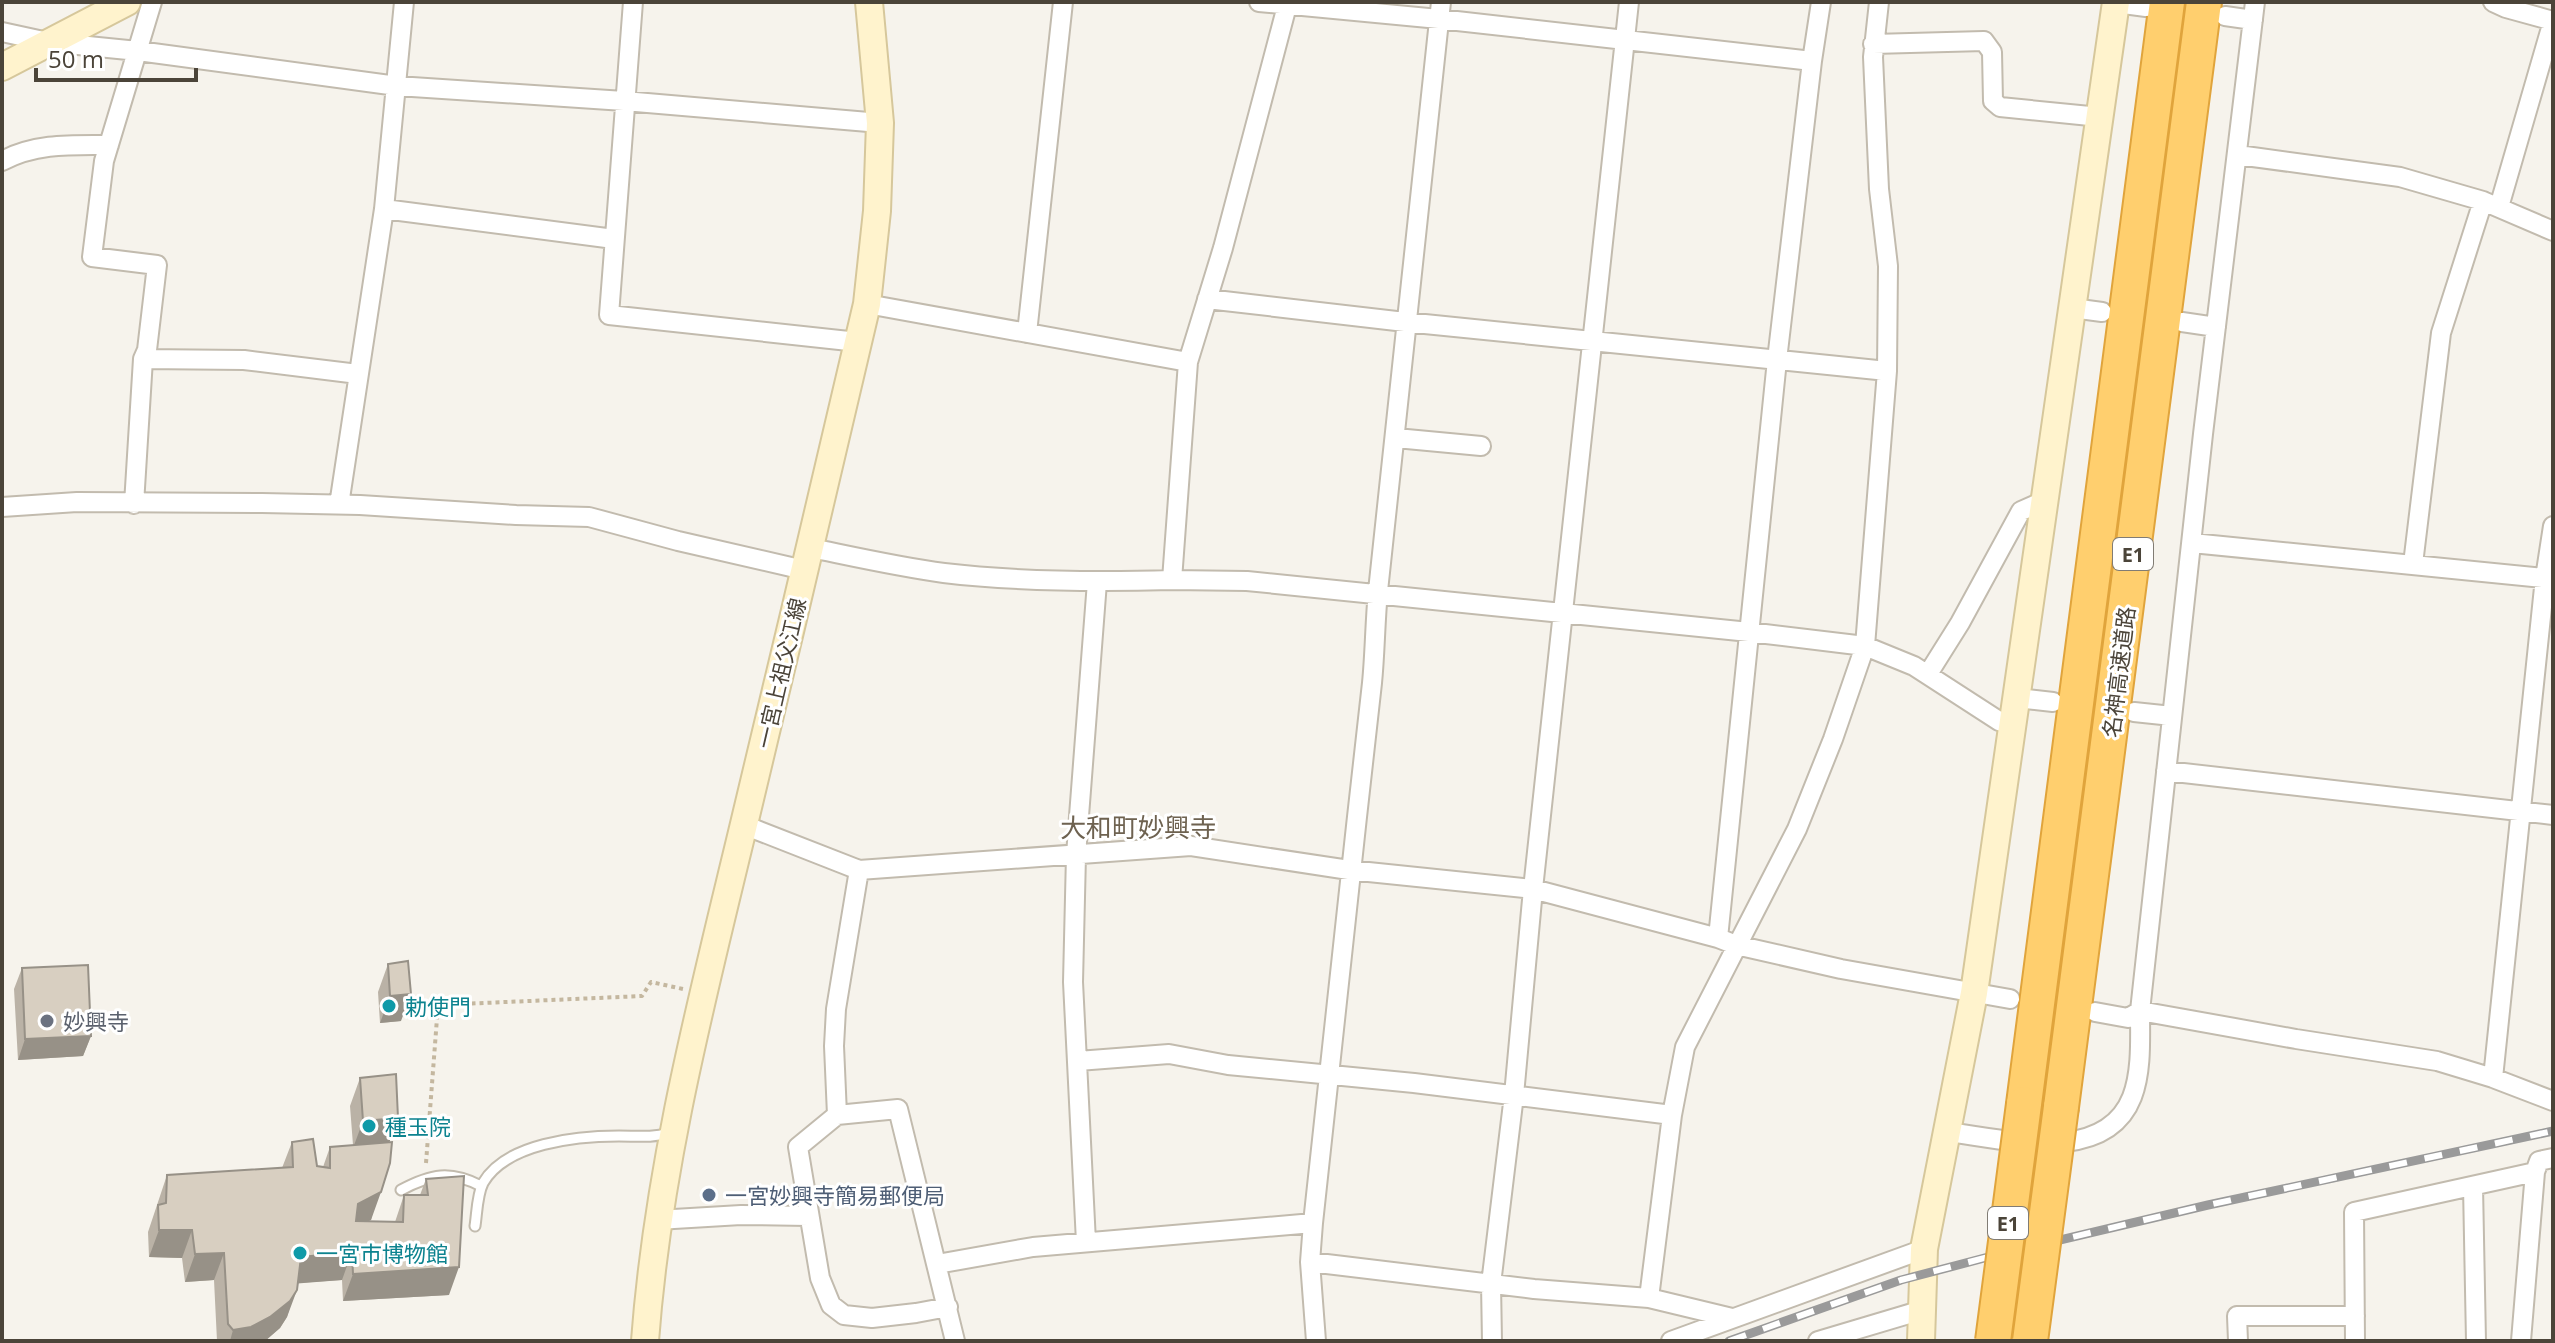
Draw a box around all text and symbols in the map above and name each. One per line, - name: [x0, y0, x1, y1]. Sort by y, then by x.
- scale bar: [36, 32, 196, 82]
- text: 50 m: [48, 42, 104, 75]
- road number: E1: [2113, 538, 2153, 570]
- street label: 一宮上祖父江線: [748, 595, 812, 751]
- street label: 名神高速道路: [2095, 605, 2141, 739]
- district label: 大和町妙興寺: [1060, 809, 1216, 845]
- place label: 勅使門: [405, 991, 471, 1021]
- marker: 勅使門: [380, 997, 398, 1015]
- place label: 妙興寺: [63, 1006, 129, 1036]
- marker: 妙興寺: [38, 1012, 56, 1030]
- place label: 種玉院: [385, 1111, 451, 1141]
- marker: 種玉院: [360, 1117, 378, 1135]
- place label: 一宮妙興寺簡易郵便局: [725, 1180, 945, 1210]
- marker: 一宮妙興寺簡易郵便局: [700, 1186, 718, 1204]
- road number: E1: [1988, 1207, 2028, 1239]
- place label: 一宮市博物館: [316, 1238, 448, 1268]
- marker: 一宮市博物館: [291, 1244, 309, 1262]

